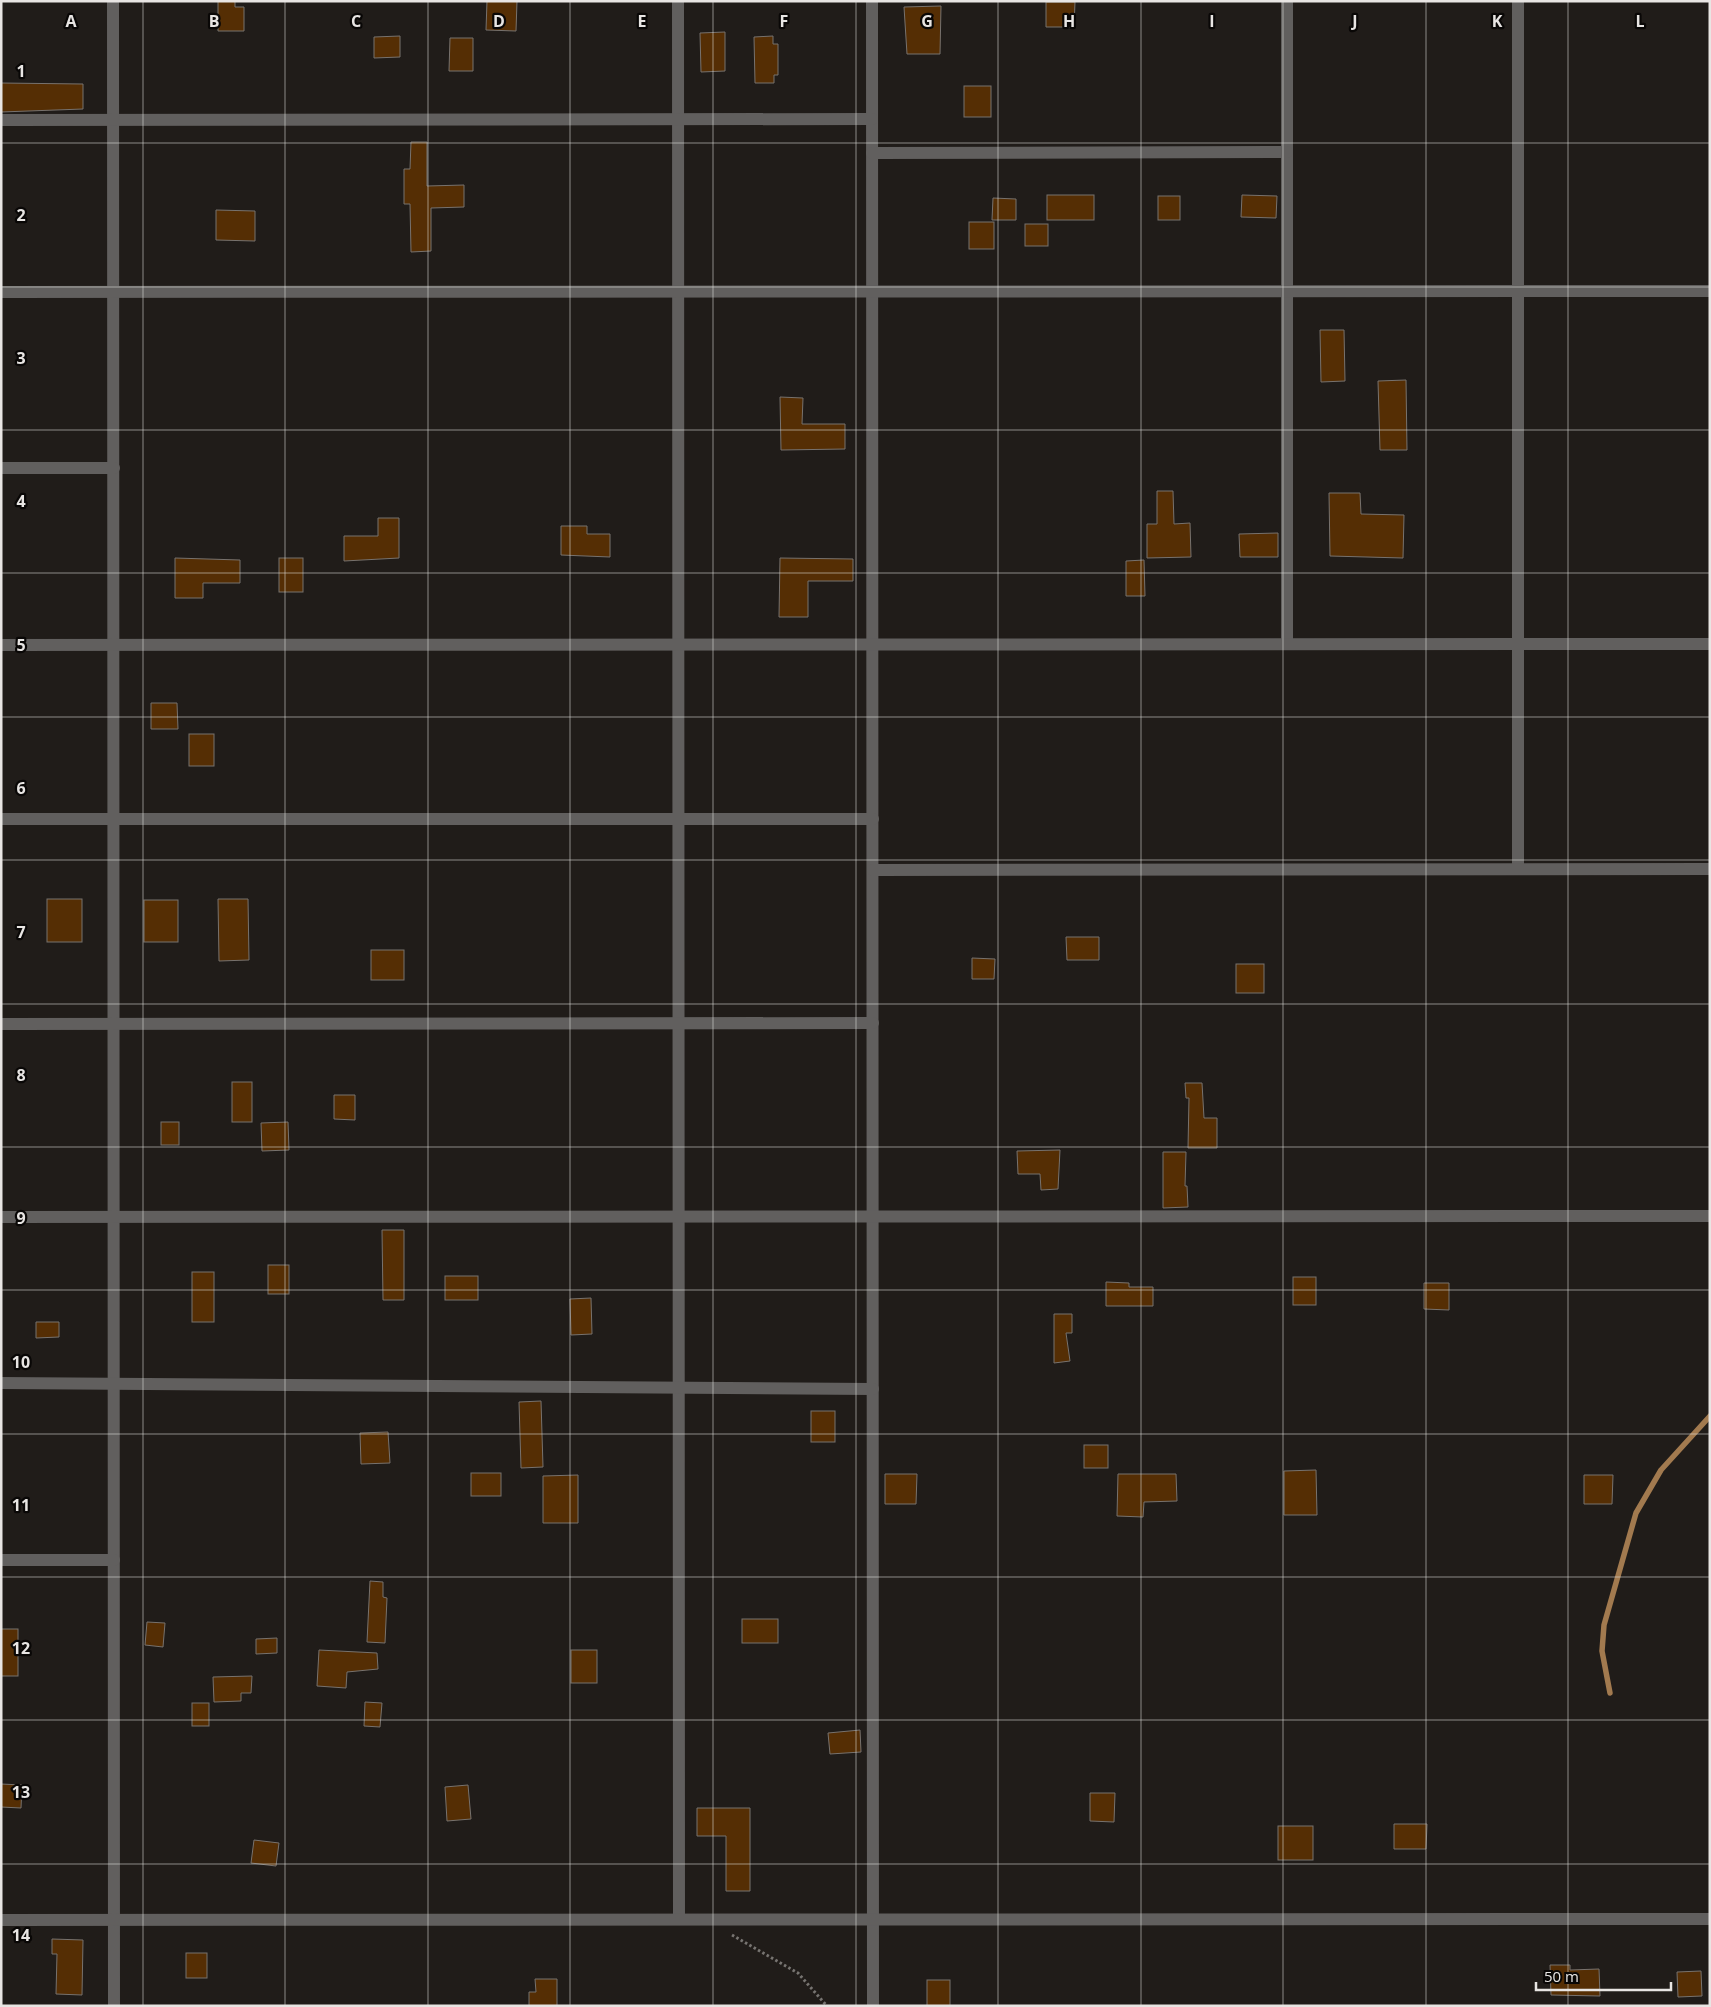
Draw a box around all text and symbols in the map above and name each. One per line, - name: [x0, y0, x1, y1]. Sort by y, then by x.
- text: A: [65, 10, 77, 32]
- text: B: [209, 10, 219, 32]
- text: C: [351, 10, 361, 32]
- text: D: [493, 10, 505, 32]
- text: E: [638, 10, 647, 32]
- text: F: [780, 10, 788, 32]
- text: G: [921, 10, 933, 32]
- text: H: [1063, 10, 1075, 32]
- text: I: [1209, 10, 1215, 32]
- text: J: [1350, 10, 1358, 32]
- text: K: [1492, 10, 1503, 32]
- text: L: [1635, 10, 1645, 32]
- text: 1: [16, 60, 26, 82]
- text: 2: [16, 204, 26, 226]
- text: 3: [16, 347, 26, 369]
- text: 4: [16, 490, 26, 512]
- text: 5: [16, 634, 26, 656]
- text: 6: [16, 777, 26, 799]
- text: 7: [16, 921, 26, 943]
- text: 8: [16, 1064, 26, 1086]
- text: 9: [16, 1207, 26, 1229]
- text: 10: [12, 1351, 30, 1373]
- text: 11: [12, 1494, 30, 1516]
- text: 12: [12, 1637, 30, 1659]
- text: 13: [12, 1781, 30, 1803]
- text: 14: [12, 1924, 30, 1946]
- scale bar: [1536, 1960, 1671, 1992]
- text: 50 m: [1544, 1966, 1579, 1986]

